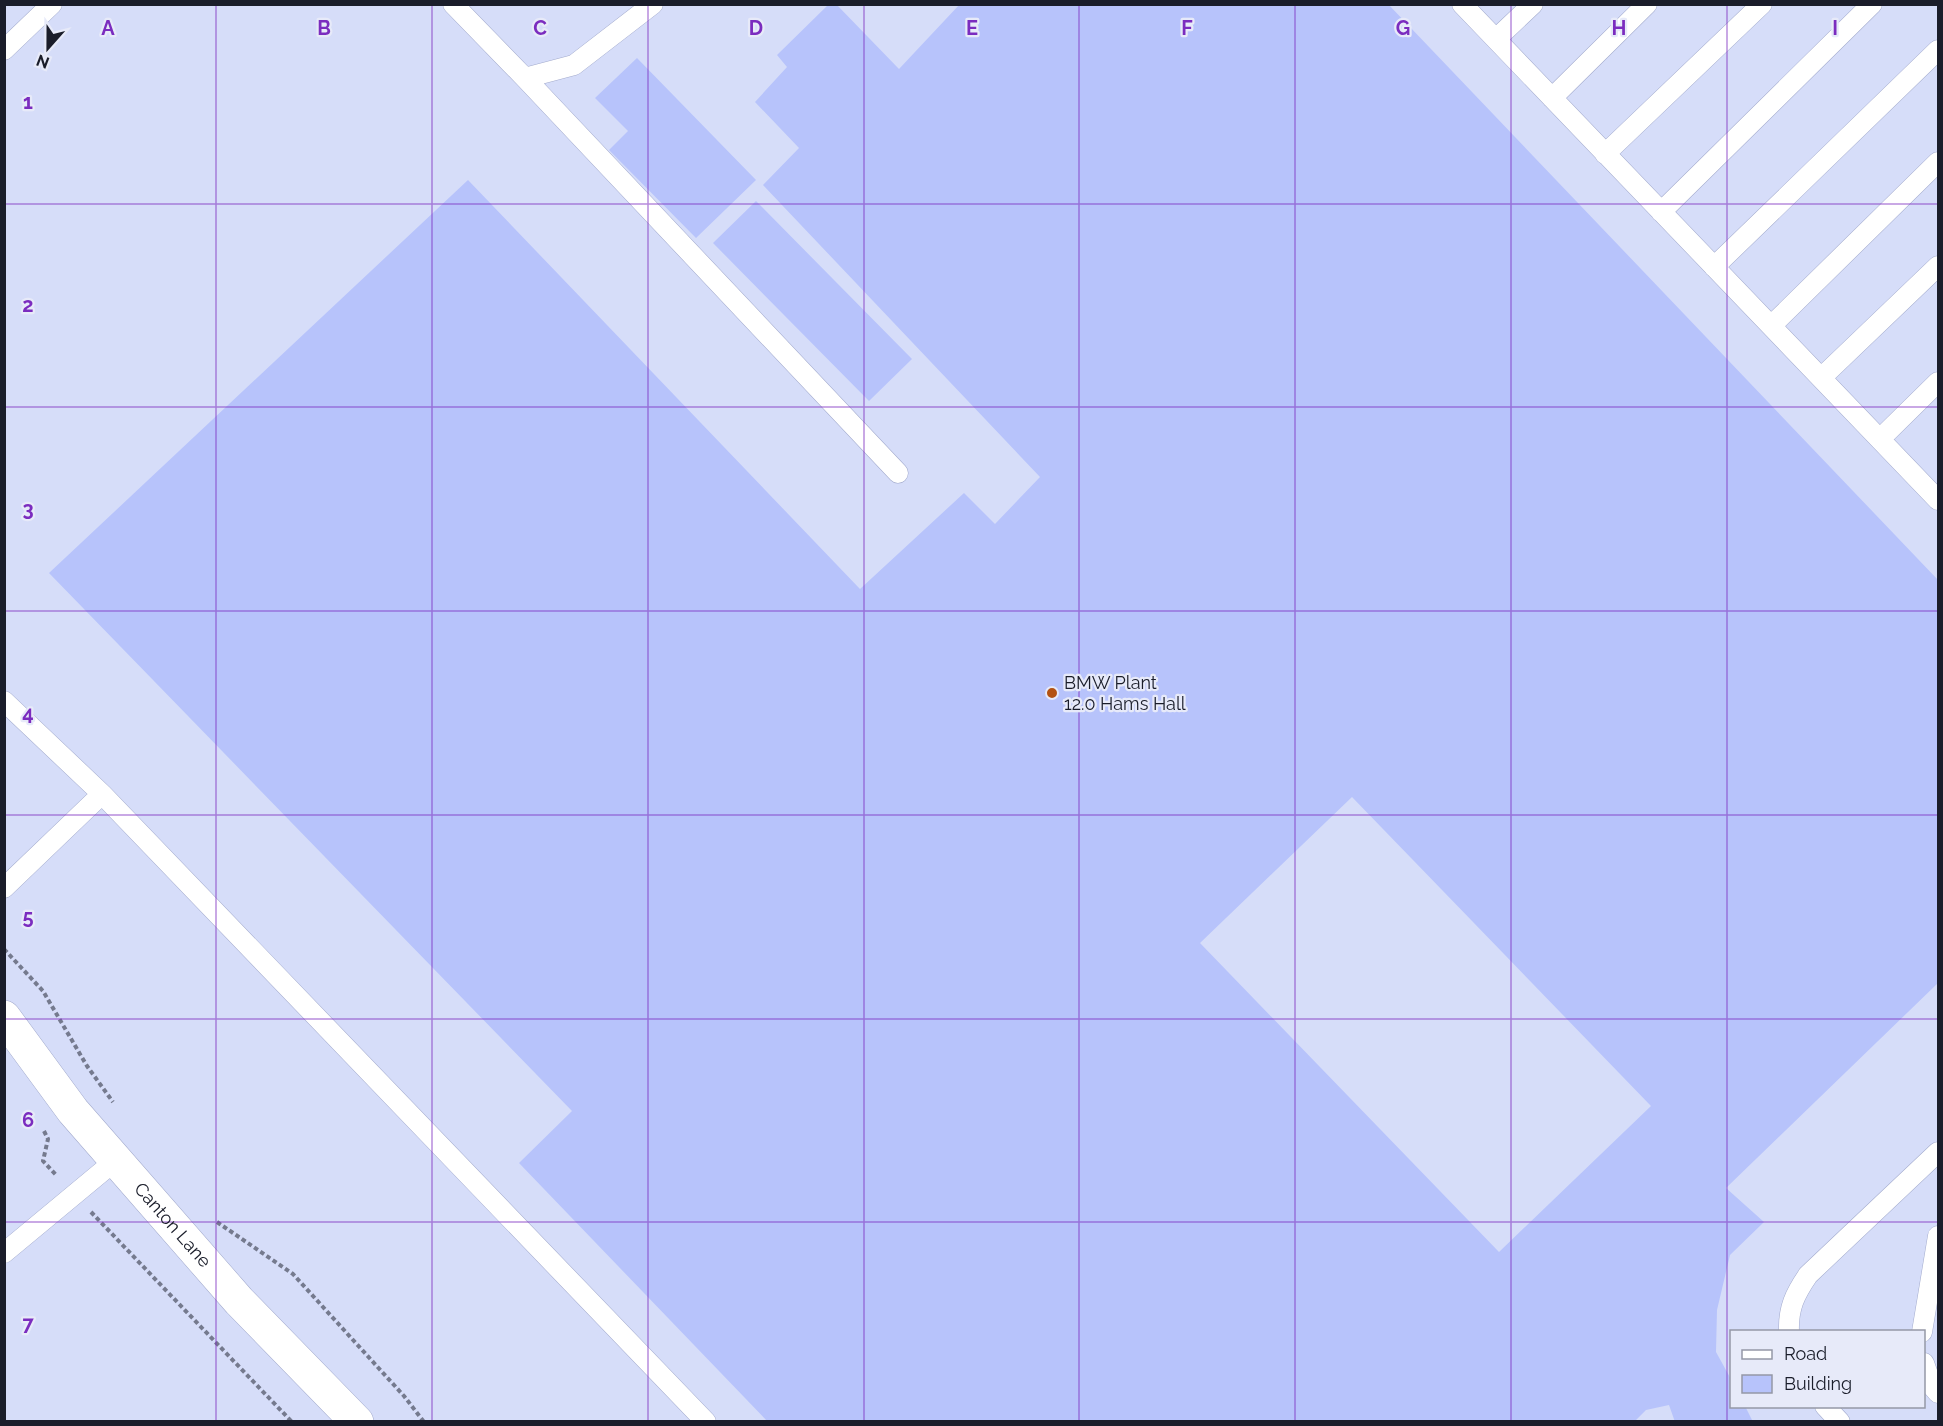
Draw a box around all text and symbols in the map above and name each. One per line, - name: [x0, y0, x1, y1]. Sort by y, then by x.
- text: A: [101, 16, 115, 40]
- text: B: [317, 16, 331, 40]
- text: C: [533, 16, 547, 40]
- text: D: [749, 16, 763, 40]
- text: E: [966, 16, 978, 40]
- text: F: [1181, 16, 1193, 40]
- text: G: [1396, 16, 1410, 40]
- text: H: [1612, 16, 1626, 40]
- text: I: [1832, 16, 1838, 40]
- north arrow: [18, 18, 78, 78]
- text: N: [34, 50, 52, 73]
- text: 1: [23, 90, 33, 114]
- text: 2: [22, 293, 34, 317]
- text: 3: [22, 497, 34, 521]
- place label: BMW Plant 12.0 Hams Hall: [1064, 672, 1186, 714]
- marker: BMW Plant 12.0 Hams Hall: [1045, 686, 1059, 700]
- text: 4: [22, 701, 34, 725]
- text: 5: [22, 905, 34, 929]
- text: 6: [22, 1108, 34, 1132]
- street label: Canton Lane: [130, 1178, 216, 1272]
- text: 7: [22, 1312, 34, 1336]
- legend: [1730, 1330, 1925, 1408]
- text: Road: [1784, 1343, 1827, 1364]
- text: Building: [1784, 1373, 1852, 1394]

